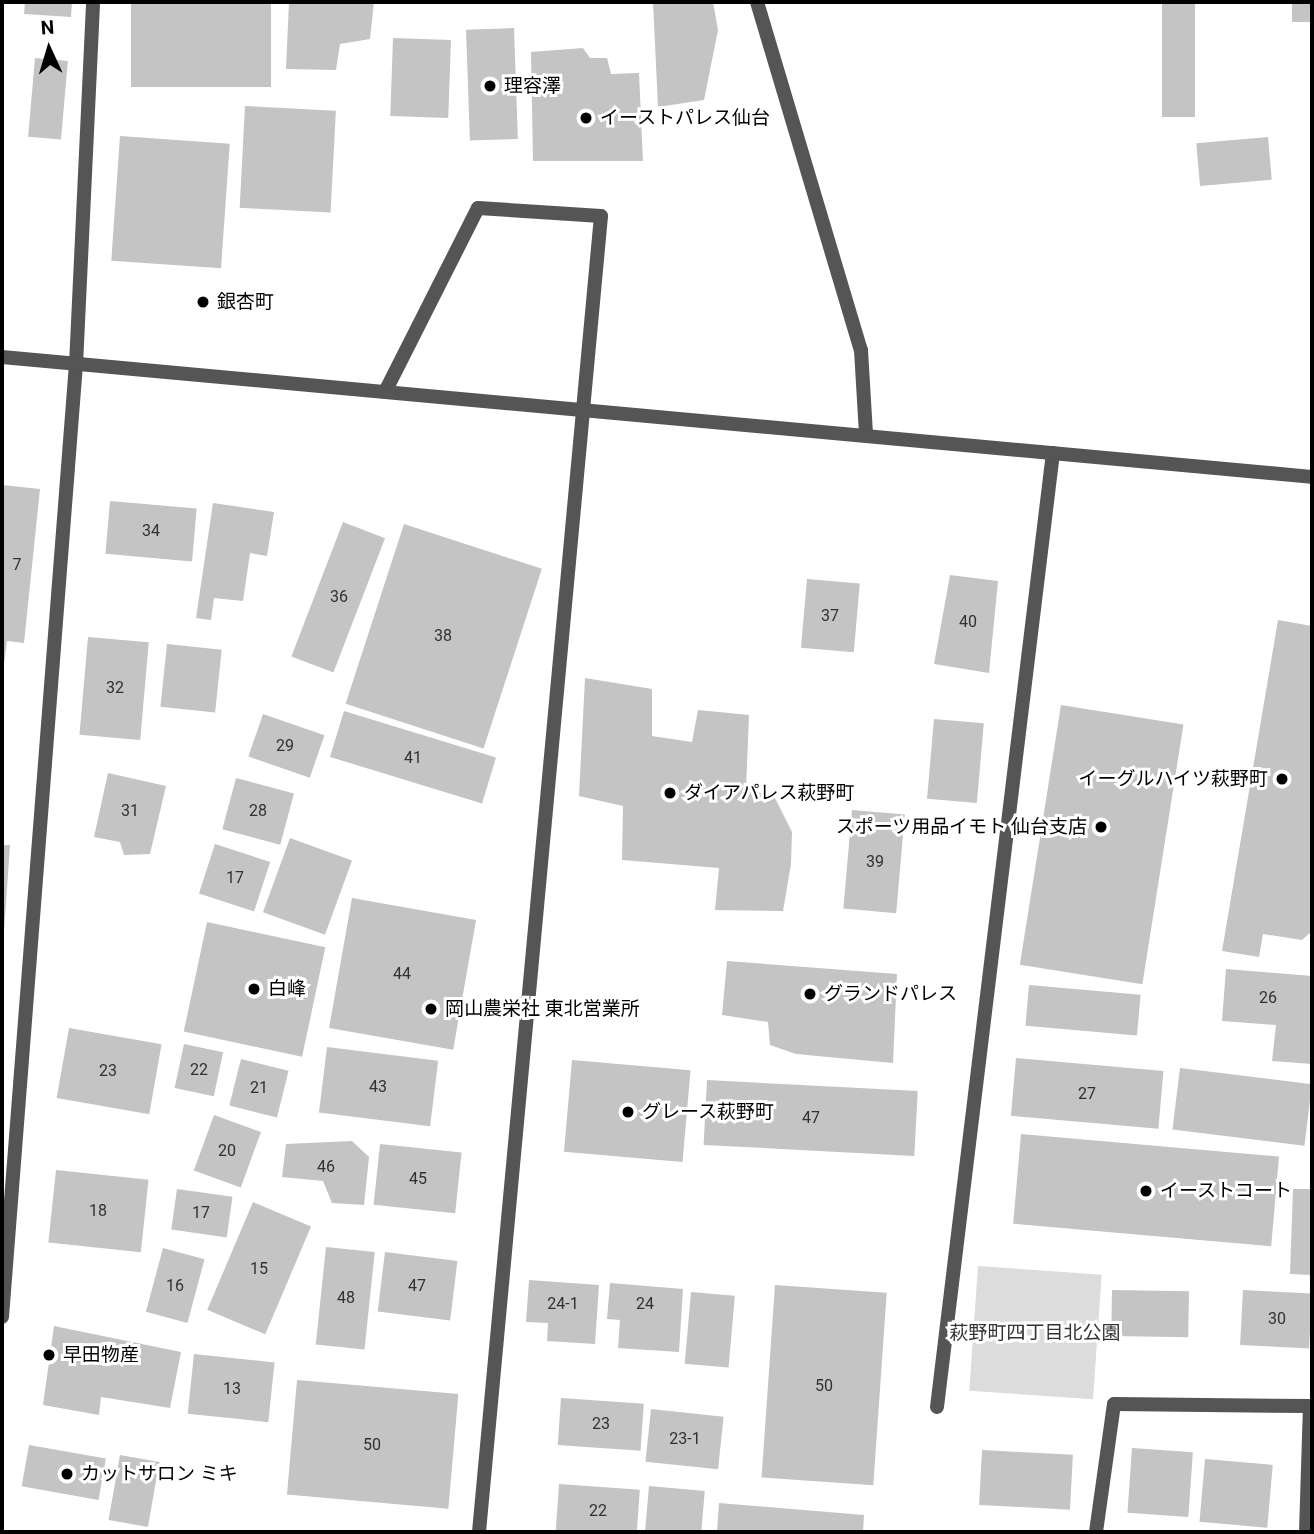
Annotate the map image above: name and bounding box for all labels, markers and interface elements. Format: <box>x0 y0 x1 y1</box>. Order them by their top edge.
north arrow <box>14 14 84 84</box>
text: N <box>40 16 55 39</box>
place label: 理容澤 <box>504 75 561 97</box>
marker: 理容澤 <box>482 78 498 94</box>
place label: イーストパレス仙台 <box>600 107 771 129</box>
marker: イーストパレス仙台 <box>578 110 594 126</box>
place label: 銀杏町 <box>217 291 274 313</box>
marker: 銀杏町 <box>195 294 211 310</box>
house number: 34 <box>142 521 160 541</box>
house number: 7 <box>13 555 21 575</box>
house number: 36 <box>330 587 348 607</box>
house number: 37 <box>821 606 839 626</box>
house number: 40 <box>959 612 977 632</box>
house number: 38 <box>434 626 452 646</box>
house number: 32 <box>106 678 124 698</box>
house number: 29 <box>276 736 294 756</box>
house number: 41 <box>404 748 422 768</box>
place label: イーグルハイツ萩野町 <box>1078 768 1268 790</box>
marker: イーグルハイツ萩野町 <box>1274 771 1290 787</box>
place label: ダイアパレス萩野町 <box>684 782 855 804</box>
marker: ダイアパレス萩野町 <box>662 785 678 801</box>
house number: 31 <box>121 801 139 821</box>
house number: 28 <box>249 801 267 821</box>
place label: スポーツ用品イモト 仙台支店 <box>835 816 1087 838</box>
marker: スポーツ用品イモト 仙台支店 <box>1093 819 1109 835</box>
house number: 39 <box>866 852 884 872</box>
house number: 17 <box>226 868 244 888</box>
house number: 44 <box>393 964 411 984</box>
place label: 白峰 <box>268 978 306 1000</box>
marker: 白峰 <box>246 981 262 997</box>
place label: グランドパレス <box>824 983 957 1005</box>
marker: グランドパレス <box>802 986 818 1002</box>
house number: 26 <box>1259 988 1277 1008</box>
place label: 岡山農栄社 東北営業所 <box>445 998 640 1020</box>
marker: 岡山農栄社 東北営業所 <box>423 1001 439 1017</box>
house number: 22 <box>190 1060 208 1080</box>
house number: 23 <box>99 1061 117 1081</box>
house number: 43 <box>369 1077 387 1097</box>
house number: 21 <box>250 1078 268 1098</box>
house number: 27 <box>1078 1084 1096 1104</box>
place label: グレース萩野町 <box>642 1101 775 1123</box>
marker: グレース萩野町 <box>620 1104 636 1120</box>
house number: 47 <box>802 1108 820 1128</box>
house number: 20 <box>218 1141 236 1161</box>
house number: 46 <box>317 1157 335 1177</box>
house number: 45 <box>409 1169 427 1189</box>
place label: イーストコート <box>1160 1180 1293 1202</box>
marker: イーストコート <box>1138 1183 1154 1199</box>
house number: 18 <box>89 1201 107 1221</box>
house number: 17 <box>192 1203 210 1223</box>
house number: 15 <box>250 1259 268 1279</box>
house number: 16 <box>166 1276 184 1296</box>
house number: 47 <box>408 1276 426 1296</box>
house number: 48 <box>337 1288 355 1308</box>
house number: 24-1 <box>547 1294 579 1314</box>
house number: 24 <box>636 1294 654 1314</box>
house number: 30 <box>1268 1309 1286 1329</box>
park label: 萩野町四丁目北公園 <box>950 1322 1120 1344</box>
place label: 早田物産 <box>63 1344 139 1366</box>
marker: 早田物産 <box>41 1347 57 1363</box>
house number: 50 <box>815 1376 833 1396</box>
house number: 13 <box>223 1379 241 1399</box>
house number: 23 <box>592 1414 610 1434</box>
house number: 23-1 <box>669 1429 701 1449</box>
house number: 50 <box>363 1435 381 1455</box>
place label: カットサロン ミキ <box>81 1463 238 1485</box>
marker: カットサロン ミキ <box>59 1466 75 1482</box>
house number: 22 <box>589 1501 607 1521</box>

